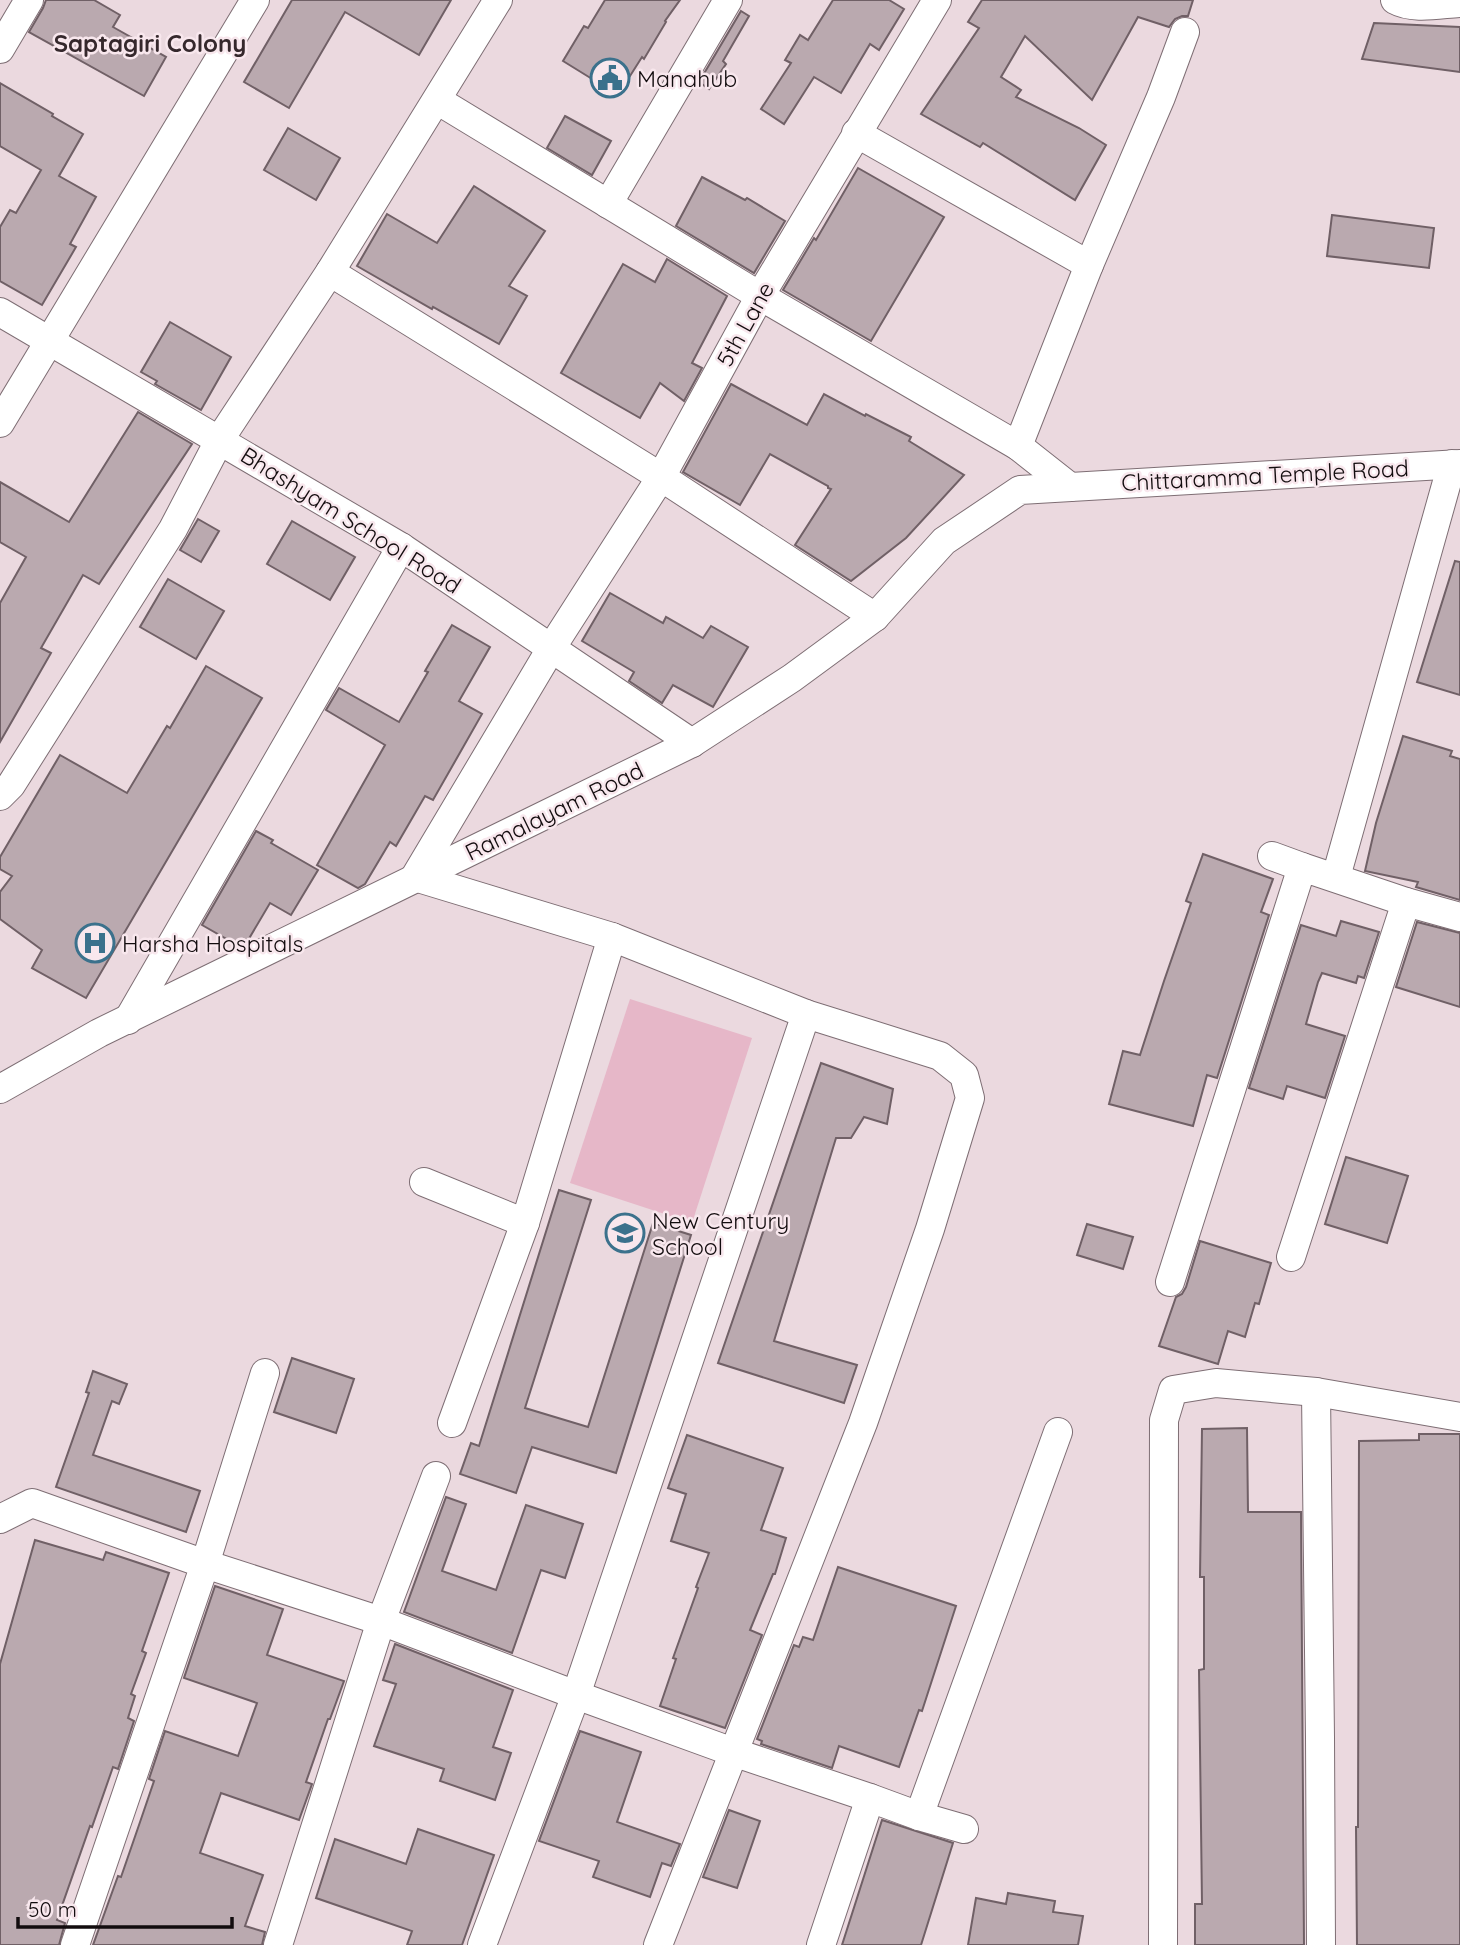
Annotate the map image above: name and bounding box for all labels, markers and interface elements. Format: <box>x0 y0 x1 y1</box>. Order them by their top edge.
district label: Saptagiri Colony <box>54 28 246 58</box>
public building icon: Manahub <box>589 57 631 99</box>
place label: Manahub <box>637 64 737 93</box>
street label: 5th Lane <box>710 277 780 371</box>
street label: Bhashyam School Road <box>236 440 466 600</box>
street label: Chittaramma Temple Road <box>1121 453 1409 497</box>
street label: Ramalayam Road <box>460 755 648 867</box>
hospital icon: Harsha Hospitals <box>74 922 116 964</box>
place label: Harsha Hospitals <box>122 929 303 958</box>
place label: New Century School <box>652 1206 789 1261</box>
school or university icon: New Century School <box>604 1212 646 1254</box>
scale bar <box>18 1885 231 1929</box>
text: 50 m <box>28 1896 77 1922</box>

